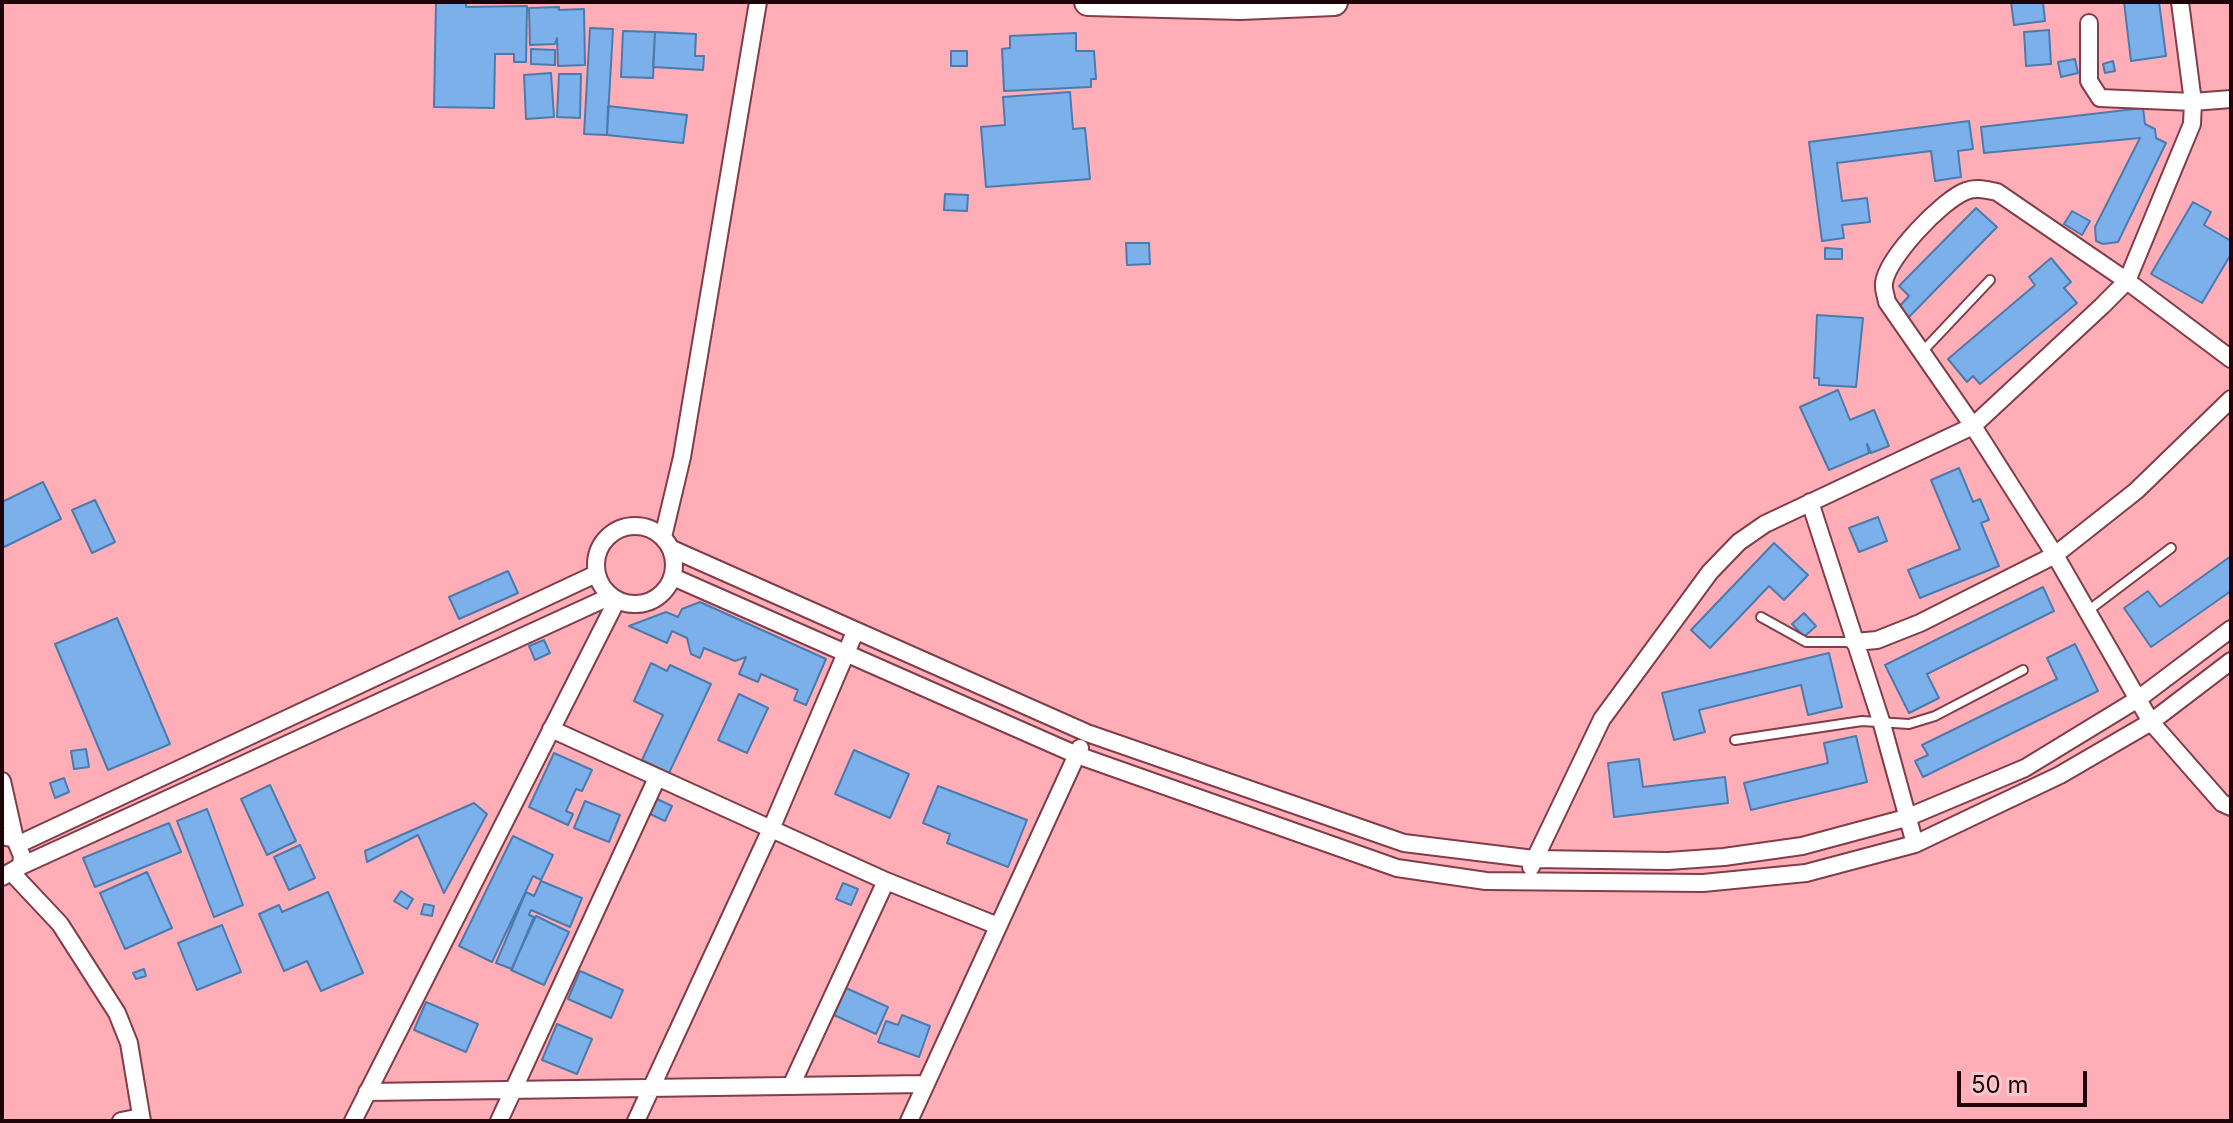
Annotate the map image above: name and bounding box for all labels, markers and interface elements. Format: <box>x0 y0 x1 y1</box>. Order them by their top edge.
scale bar <box>1961 1055 2091 1105</box>
text: 50 m <box>1971 1070 2029 1099</box>

